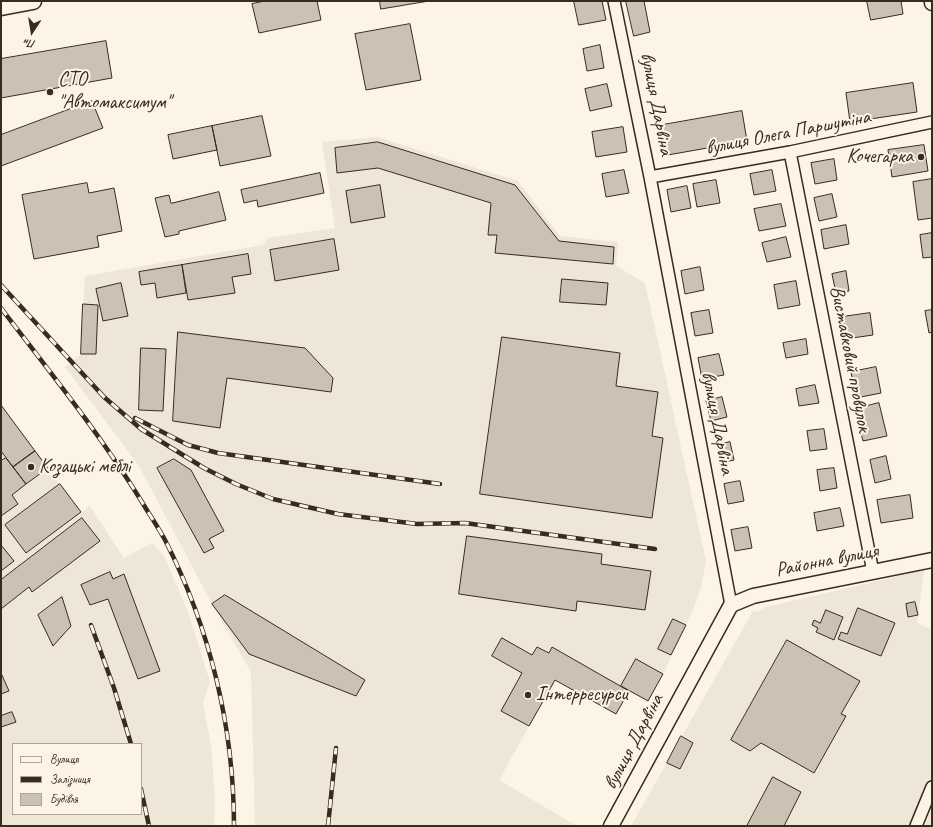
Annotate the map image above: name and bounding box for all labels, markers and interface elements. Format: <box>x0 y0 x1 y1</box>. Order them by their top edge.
north arrow <box>12 12 52 52</box>
text: Пн <box>22 36 37 52</box>
street label: вулиця Дарвіна <box>634 50 678 158</box>
place label: СТО "Автомаксимум" <box>58 68 170 115</box>
marker: СТО "Автомаксимум" <box>45 87 55 97</box>
street label: вулиця Олега Паршутіна <box>704 105 872 161</box>
place label: Кочегарка <box>846 145 913 169</box>
marker: Кочегарка <box>916 152 926 162</box>
street label: Виставковий провулок <box>824 284 876 434</box>
street label: вулиця Дарвіна <box>695 369 739 477</box>
place label: Козацькі меблі <box>39 455 131 479</box>
marker: Козацькі меблі <box>26 462 36 472</box>
street label: Районна вулиця <box>774 539 880 583</box>
place label: Інтерресурси <box>536 683 628 707</box>
marker: Інтерресурси <box>523 690 533 700</box>
street label: вулиця Дарвіна <box>599 690 669 794</box>
legend <box>12 743 142 815</box>
text: Вулиця <box>50 751 78 767</box>
text: Залізниця <box>50 771 90 787</box>
text: Будівля <box>50 791 78 807</box>

